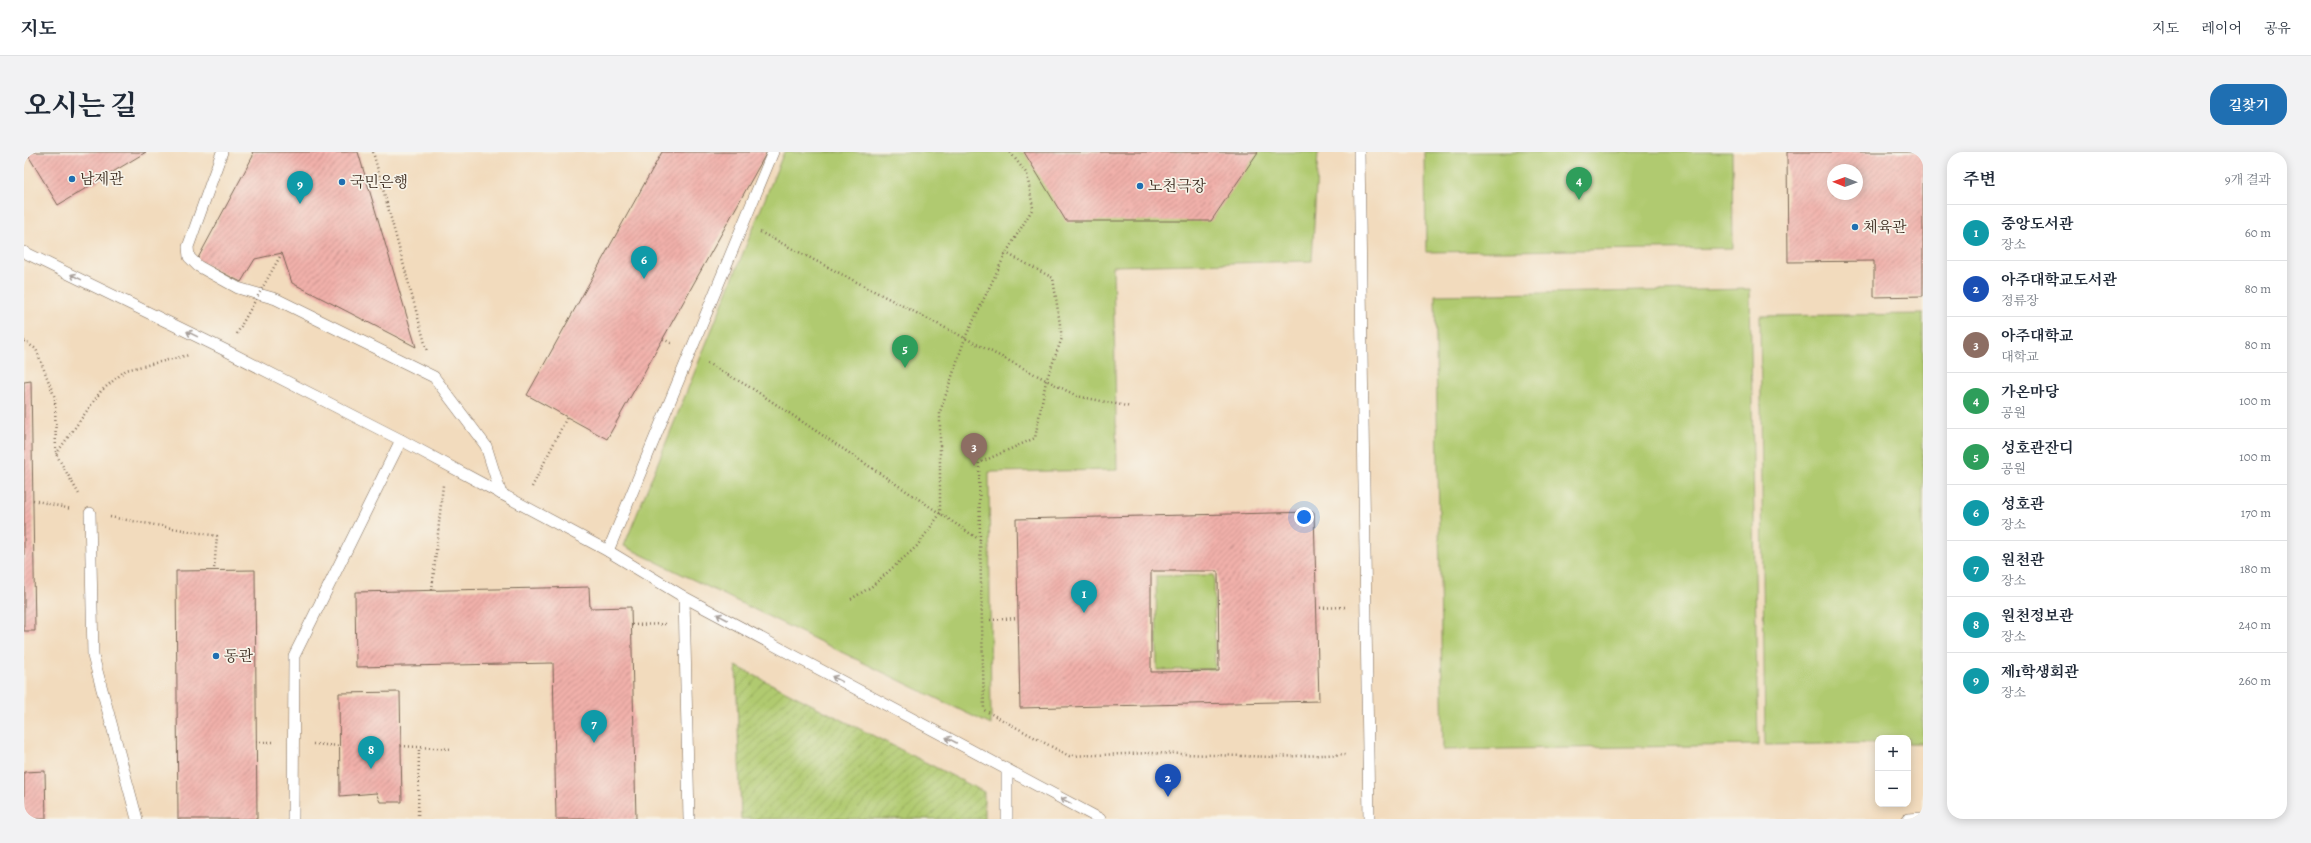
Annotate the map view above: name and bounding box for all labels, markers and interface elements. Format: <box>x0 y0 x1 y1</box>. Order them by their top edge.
text: 지도 <box>20 16 57 42</box>
text: 지도 <box>2152 19 2179 38</box>
text: 레이어 <box>2201 19 2242 38</box>
text: 공유 <box>2264 19 2291 38</box>
button: 길찾기 <box>2210 84 2287 125</box>
text: 오시는 길 <box>24 87 137 125</box>
north arrow <box>1827 164 1863 200</box>
pin: 4 <box>1566 167 1592 200</box>
text: 주변 <box>1963 168 1996 191</box>
place label: 남제관 <box>80 169 124 189</box>
pin: 9 <box>287 171 313 204</box>
text: 9개 결과 <box>2225 171 2271 188</box>
place label: 국민은행 <box>350 172 408 192</box>
marker: 남제관 <box>67 174 77 184</box>
place label: 노천극장 <box>1148 176 1206 196</box>
marker: 국민은행 <box>337 177 347 187</box>
marker: 노천극장 <box>1135 181 1145 191</box>
text: 중앙도서관 <box>2001 214 2073 234</box>
place label: 체육관 <box>1863 217 1907 237</box>
marker: 체육관 <box>1850 222 1860 232</box>
text: 1 <box>1974 224 1978 241</box>
text: 60 m <box>2245 224 2271 241</box>
text: 장소 <box>2001 236 2026 253</box>
pin: 6 <box>631 246 657 279</box>
text: 아주대학교도서관 <box>2001 270 2117 290</box>
one-way arrow <box>70 273 82 280</box>
text: 2 <box>1973 280 1979 297</box>
text: 80 m <box>2244 280 2271 297</box>
text: 정류장 <box>2001 292 2039 309</box>
text: 아주대학교 <box>2001 326 2073 346</box>
one-way arrow <box>186 330 198 338</box>
pin: 5 <box>892 335 918 368</box>
text: 3 <box>1973 336 1979 353</box>
text: 80 m <box>2244 336 2271 353</box>
text: 대학교 <box>2001 348 2039 365</box>
text: 가온마당 <box>2001 382 2059 402</box>
text: 4 <box>1973 392 1979 409</box>
text: 100 m <box>2239 392 2271 409</box>
text: 공원 <box>2001 404 2026 421</box>
pin: 3 <box>961 433 987 466</box>
text: 성호관잔디 <box>2001 438 2073 458</box>
text: 5 <box>1973 448 1979 465</box>
text: 100 m <box>2239 448 2271 465</box>
text: 공원 <box>2001 460 2026 477</box>
text: 성호관 <box>2001 494 2044 514</box>
text: 6 <box>1973 504 1979 521</box>
text: 170 m <box>2241 504 2271 521</box>
your location <box>1294 507 1314 527</box>
text: 장소 <box>2001 516 2026 533</box>
text: 원천관 <box>2001 550 2044 570</box>
text: 7 <box>1973 560 1979 577</box>
text: 180 m <box>2240 560 2271 577</box>
text: 장소 <box>2001 572 2026 589</box>
pin: 1 <box>1071 580 1097 613</box>
text: 원천정보관 <box>2001 606 2073 626</box>
one-way arrow <box>716 613 728 620</box>
text: 8 <box>1973 616 1979 633</box>
text: 240 m <box>2239 616 2271 633</box>
text: 장소 <box>2001 628 2026 645</box>
place label: 동관 <box>224 646 253 666</box>
marker: 동관 <box>211 651 221 661</box>
text: 제1학생회관 <box>2001 662 2079 682</box>
text: 9 <box>1973 672 1979 689</box>
text: 260 m <box>2238 672 2271 689</box>
one-way arrow <box>831 674 843 682</box>
text: 장소 <box>2001 684 2026 701</box>
pin: 7 <box>581 710 607 743</box>
map controls <box>1875 735 1911 807</box>
button: + <box>1875 735 1911 771</box>
pin: 8 <box>358 736 384 769</box>
one-way arrow <box>945 736 957 743</box>
pin: 2 <box>1155 764 1181 797</box>
button: − <box>1875 771 1911 807</box>
one-way arrow <box>1060 797 1072 804</box>

